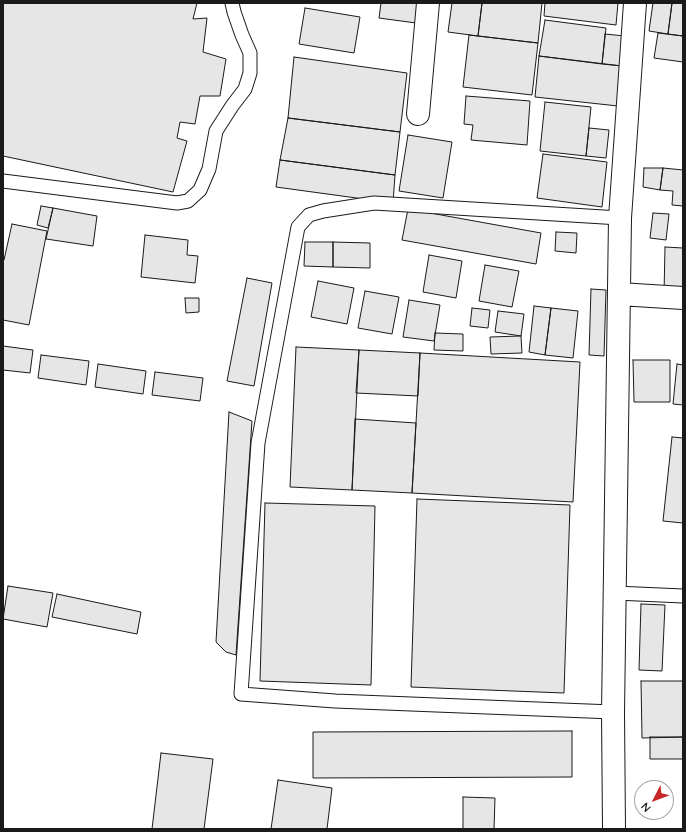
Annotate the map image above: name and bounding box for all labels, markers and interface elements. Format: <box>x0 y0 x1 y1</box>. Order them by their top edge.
north arrow <box>634 780 674 820</box>
text: N <box>638 800 654 815</box>

